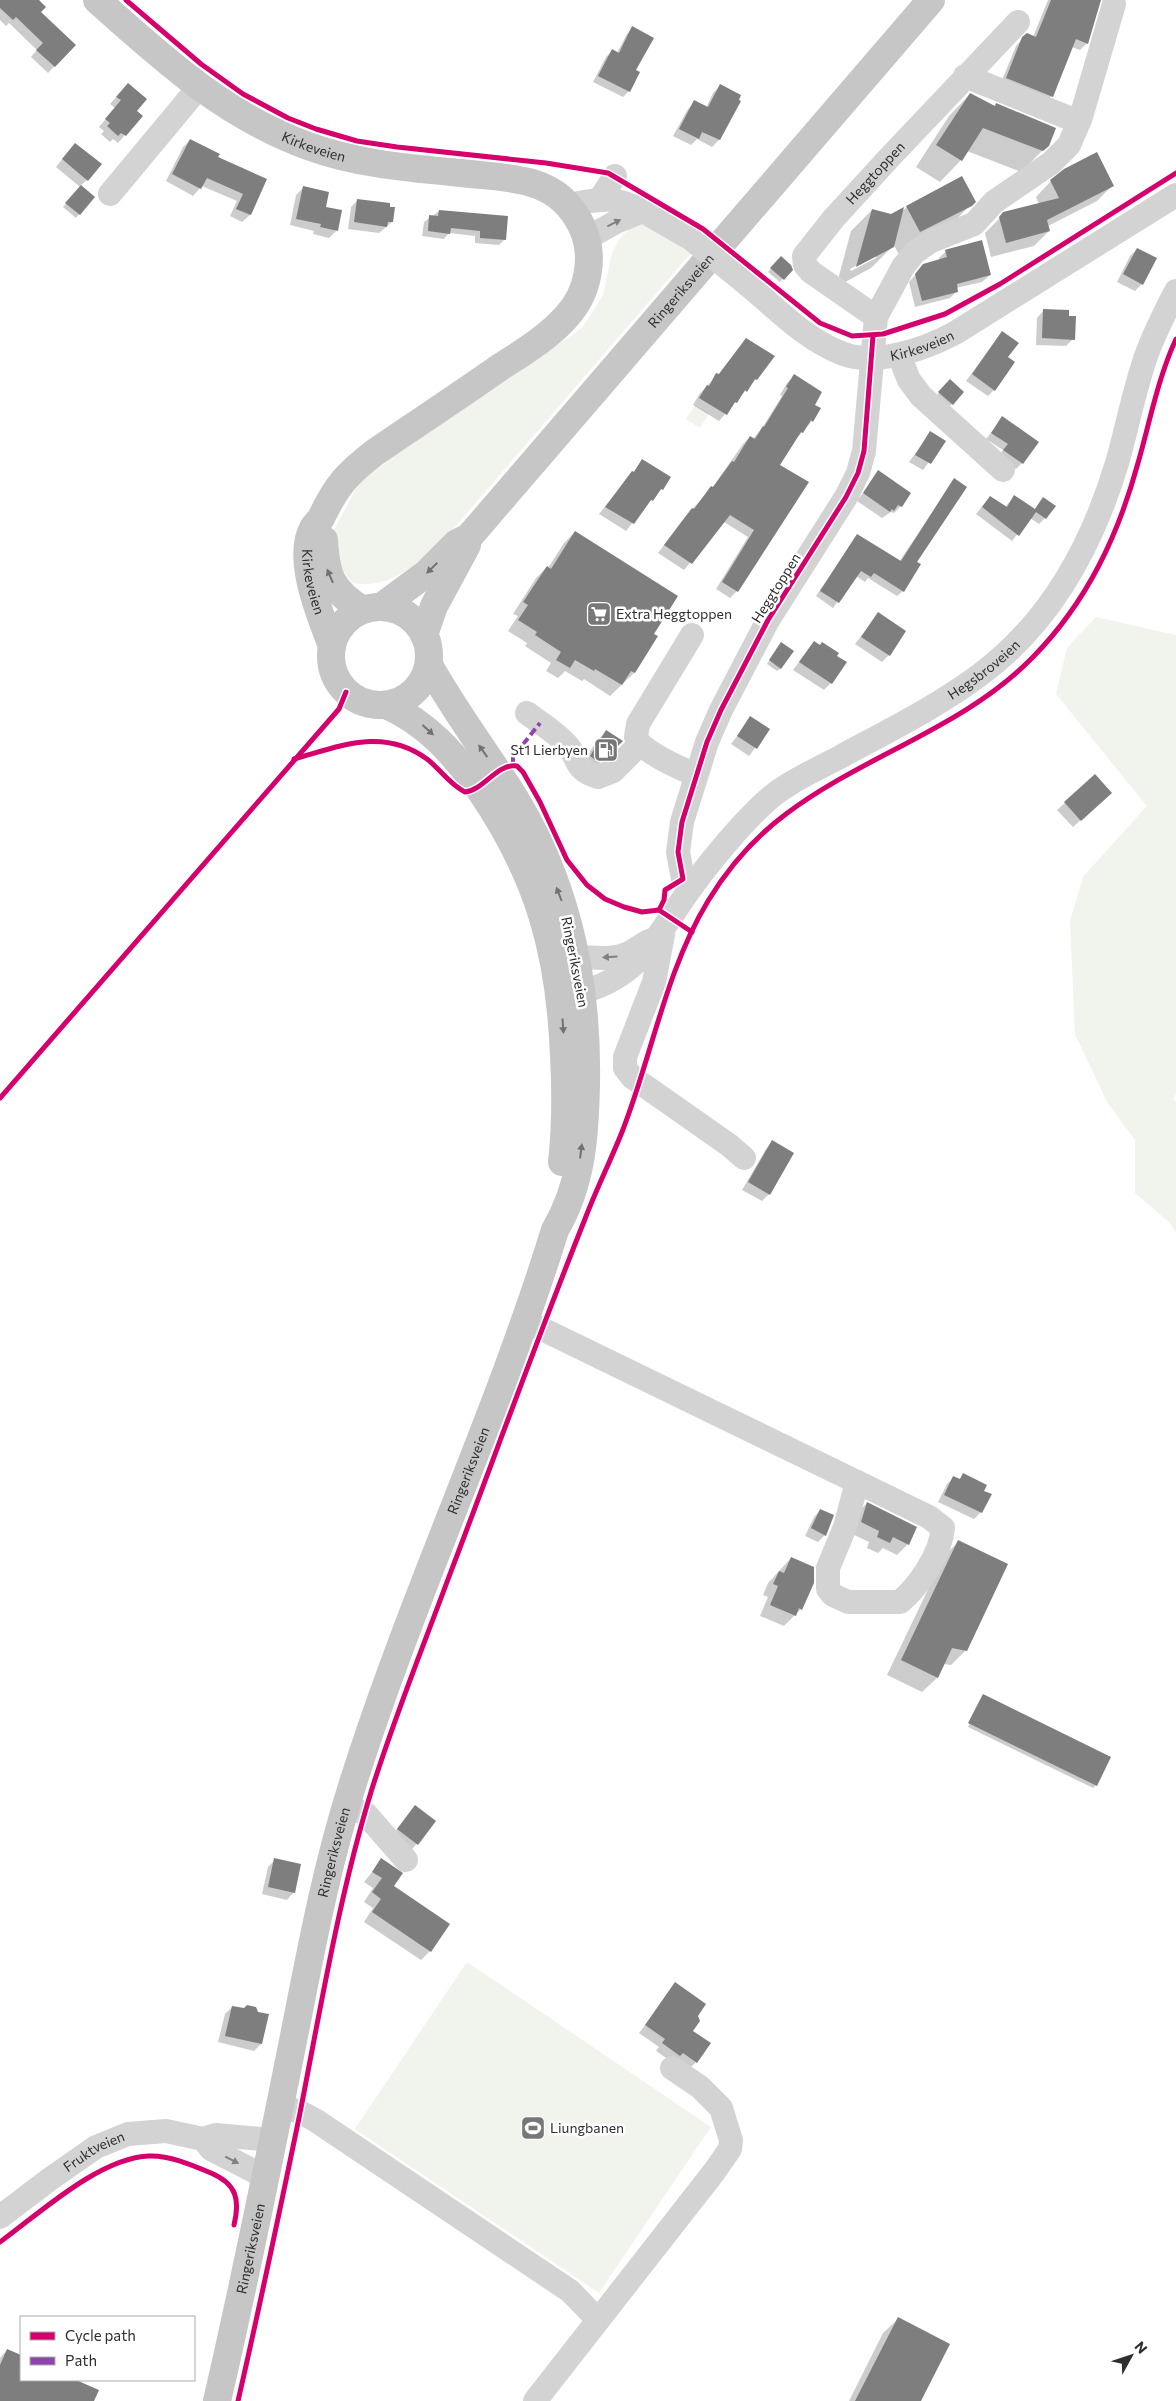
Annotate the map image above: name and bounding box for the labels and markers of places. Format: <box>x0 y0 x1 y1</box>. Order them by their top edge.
supermarket icon: Extra Heggtoppen <box>586 601 612 627</box>
place label: Extra Heggtoppen <box>616 605 732 622</box>
fuel station icon: St1 Lierbyen <box>593 737 619 763</box>
place label: St1 Lierbyen <box>510 741 588 758</box>
sports icon: Liungbanen <box>520 2115 546 2141</box>
place label: Liungbanen <box>550 2119 624 2136</box>

